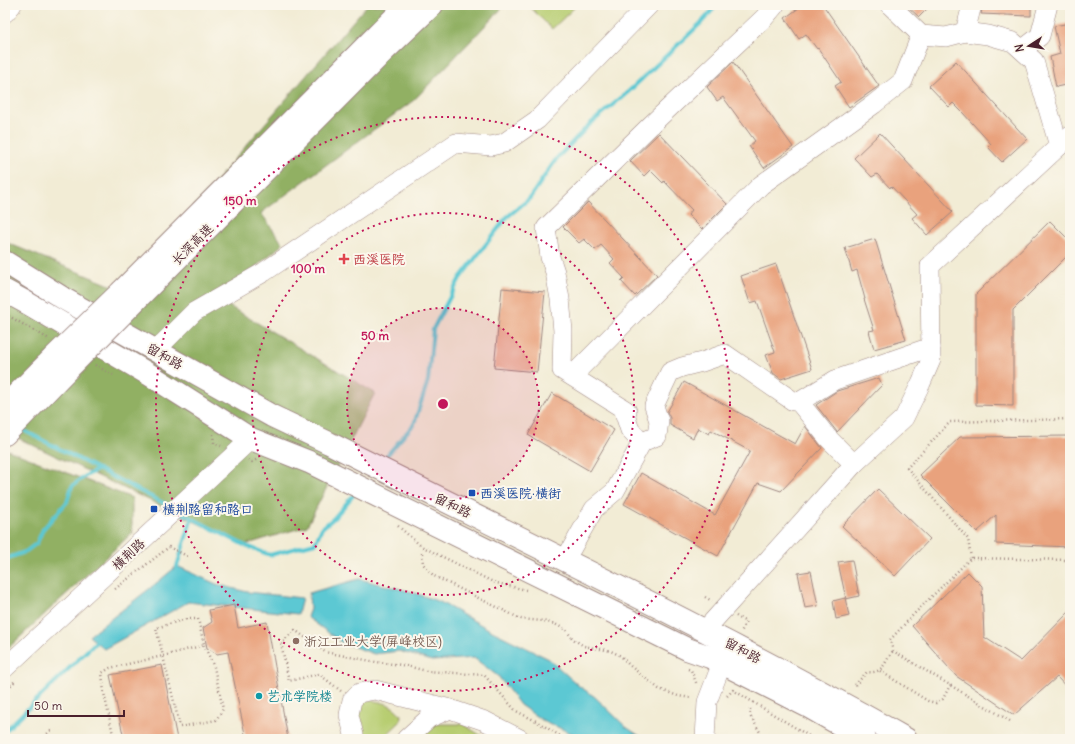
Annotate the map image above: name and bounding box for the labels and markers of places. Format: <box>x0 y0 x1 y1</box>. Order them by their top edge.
place label: 西溪医院 <box>353 251 405 268</box>
marker: 西溪医院 <box>338 253 350 265</box>
centre of rings <box>436 397 450 411</box>
place label: 西溪医院·横街 <box>480 485 561 502</box>
marker: 西溪医院·横街 <box>467 488 477 498</box>
place label: 横荆路留和路口 <box>162 501 253 518</box>
marker: 横荆路留和路口 <box>149 504 159 514</box>
place label: 浙江工业大学(屏峰校区) <box>304 633 442 650</box>
marker: 浙江工业大学(屏峰校区) <box>291 636 301 646</box>
place label: 艺术学院楼 <box>267 688 332 705</box>
marker: 艺术学院楼 <box>254 691 264 701</box>

